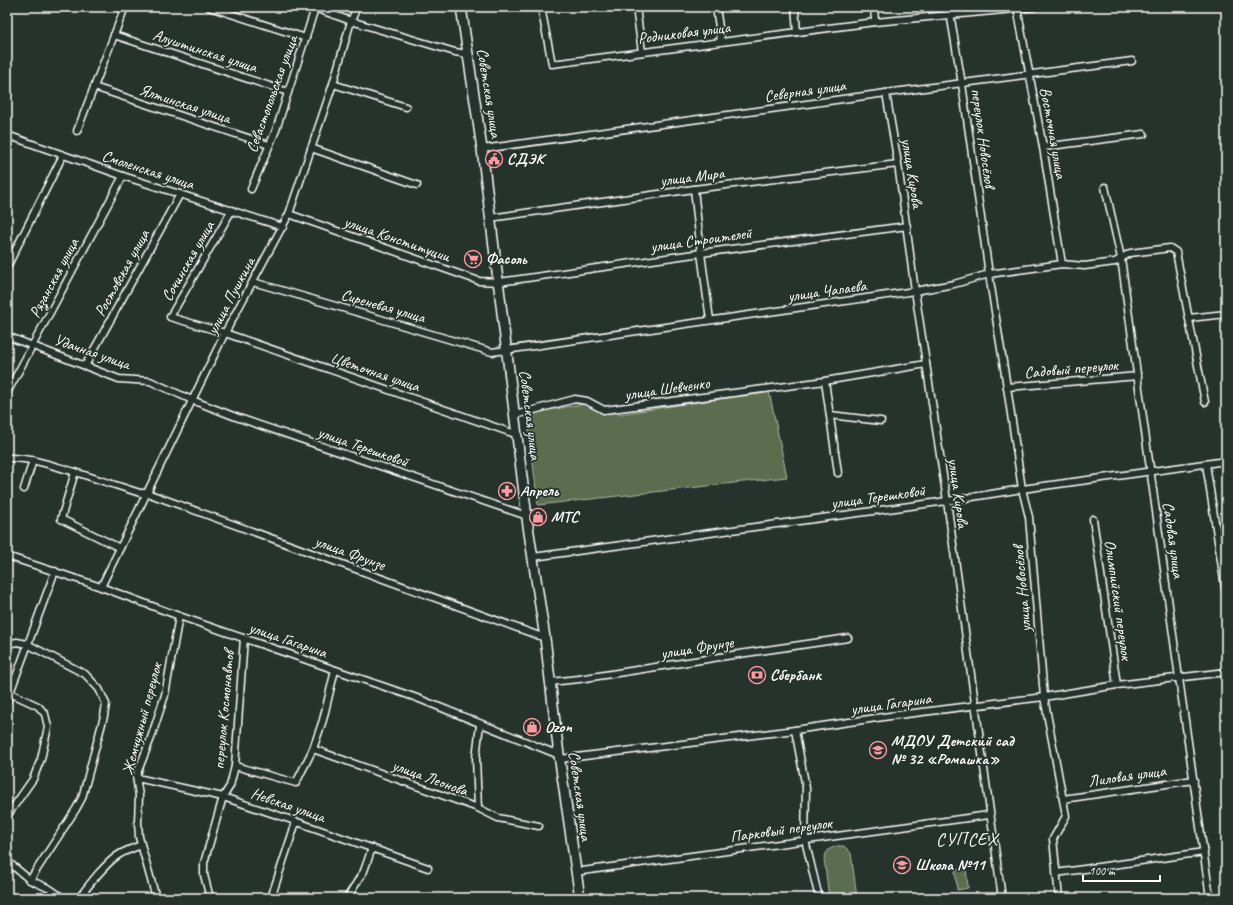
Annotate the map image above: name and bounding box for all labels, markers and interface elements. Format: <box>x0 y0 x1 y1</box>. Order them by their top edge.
street label: Родниковая улица <box>637 17 733 49</box>
street label: Алуштинская улица <box>151 25 260 78</box>
street label: Севастопольская улица <box>242 31 303 155</box>
street label: Советская улица <box>472 47 506 140</box>
street label: Северная улица <box>763 75 848 107</box>
street label: Ялтинская улица <box>137 80 235 129</box>
street label: Восточная улица <box>1035 86 1071 181</box>
street label: переулок Новосёлов <box>966 87 1000 192</box>
street label: улица Кирова <box>896 136 928 211</box>
street label: Смоленская улица <box>99 146 198 195</box>
public building icon: СДЭК <box>484 149 504 169</box>
place label: СДЭК <box>507 149 548 169</box>
street label: улица Мира <box>658 163 727 191</box>
street label: улица Конституции <box>340 211 453 267</box>
street label: Сочинская улица <box>157 216 219 305</box>
street label: улица Строителей <box>648 223 754 257</box>
street label: Ростовская улица <box>90 225 155 320</box>
street label: Рязанская улица <box>25 234 84 321</box>
supermarket icon: Фасоль <box>463 249 483 269</box>
place label: Фасоль <box>486 249 528 269</box>
street label: улица Пушкина <box>202 253 260 339</box>
street label: улица Чапаева <box>785 275 869 307</box>
street label: Сиреневая улица <box>339 284 429 328</box>
street label: Удачная улица <box>51 330 134 375</box>
street label: Цветочная улица <box>328 347 423 397</box>
street label: Садовый переулок <box>1023 355 1121 383</box>
street label: Советская улица <box>515 369 546 462</box>
street label: улица Шевченко <box>622 373 712 405</box>
street label: улица Терешковой <box>314 422 412 472</box>
street label: улица Кирова <box>943 456 973 531</box>
street label: улица Терешковой <box>829 480 928 514</box>
pharmacy icon: Апрель <box>497 481 517 501</box>
place label: Апрель <box>520 481 560 501</box>
street label: Садовая улица <box>1158 501 1188 580</box>
shop icon: МТС <box>528 507 548 527</box>
place label: МТС <box>551 507 580 527</box>
street label: улица Фрунзе <box>311 531 390 576</box>
street label: Олимпийский переулок <box>1100 539 1137 663</box>
street label: улица Новосёлов <box>1008 542 1036 634</box>
street label: улица Гагарина <box>245 617 331 663</box>
street label: улица Фрунзе <box>658 632 737 664</box>
street label: переулок Космонавтов <box>209 646 240 770</box>
street label: Жемчужный переулок <box>117 659 167 777</box>
bank icon: Сбербанк <box>747 665 767 685</box>
place label: Сбербанк <box>770 665 823 685</box>
street label: улица Гагарина <box>849 688 933 720</box>
shop icon: Ozon <box>522 717 542 737</box>
place label: Ozon <box>545 717 572 737</box>
place label: МДОУ Детский сад № 32 «Ромашка» <box>891 731 1015 769</box>
school or university icon: МДОУ Детский сад № 32 «Ромашка» <box>868 740 888 760</box>
street label: Советская улица <box>564 750 596 843</box>
street label: улица Леонова <box>389 755 471 801</box>
street label: Лиловая улица <box>1087 761 1168 791</box>
street label: Невская улица <box>248 783 329 827</box>
street label: Парковый переулок <box>729 813 835 847</box>
district label: СУПСЕХ <box>936 828 999 850</box>
school or university icon: Школа №11 <box>892 855 912 875</box>
place label: Школа №11 <box>915 855 986 875</box>
scale bar <box>1083 857 1160 883</box>
text: 100 m <box>1089 863 1116 879</box>

